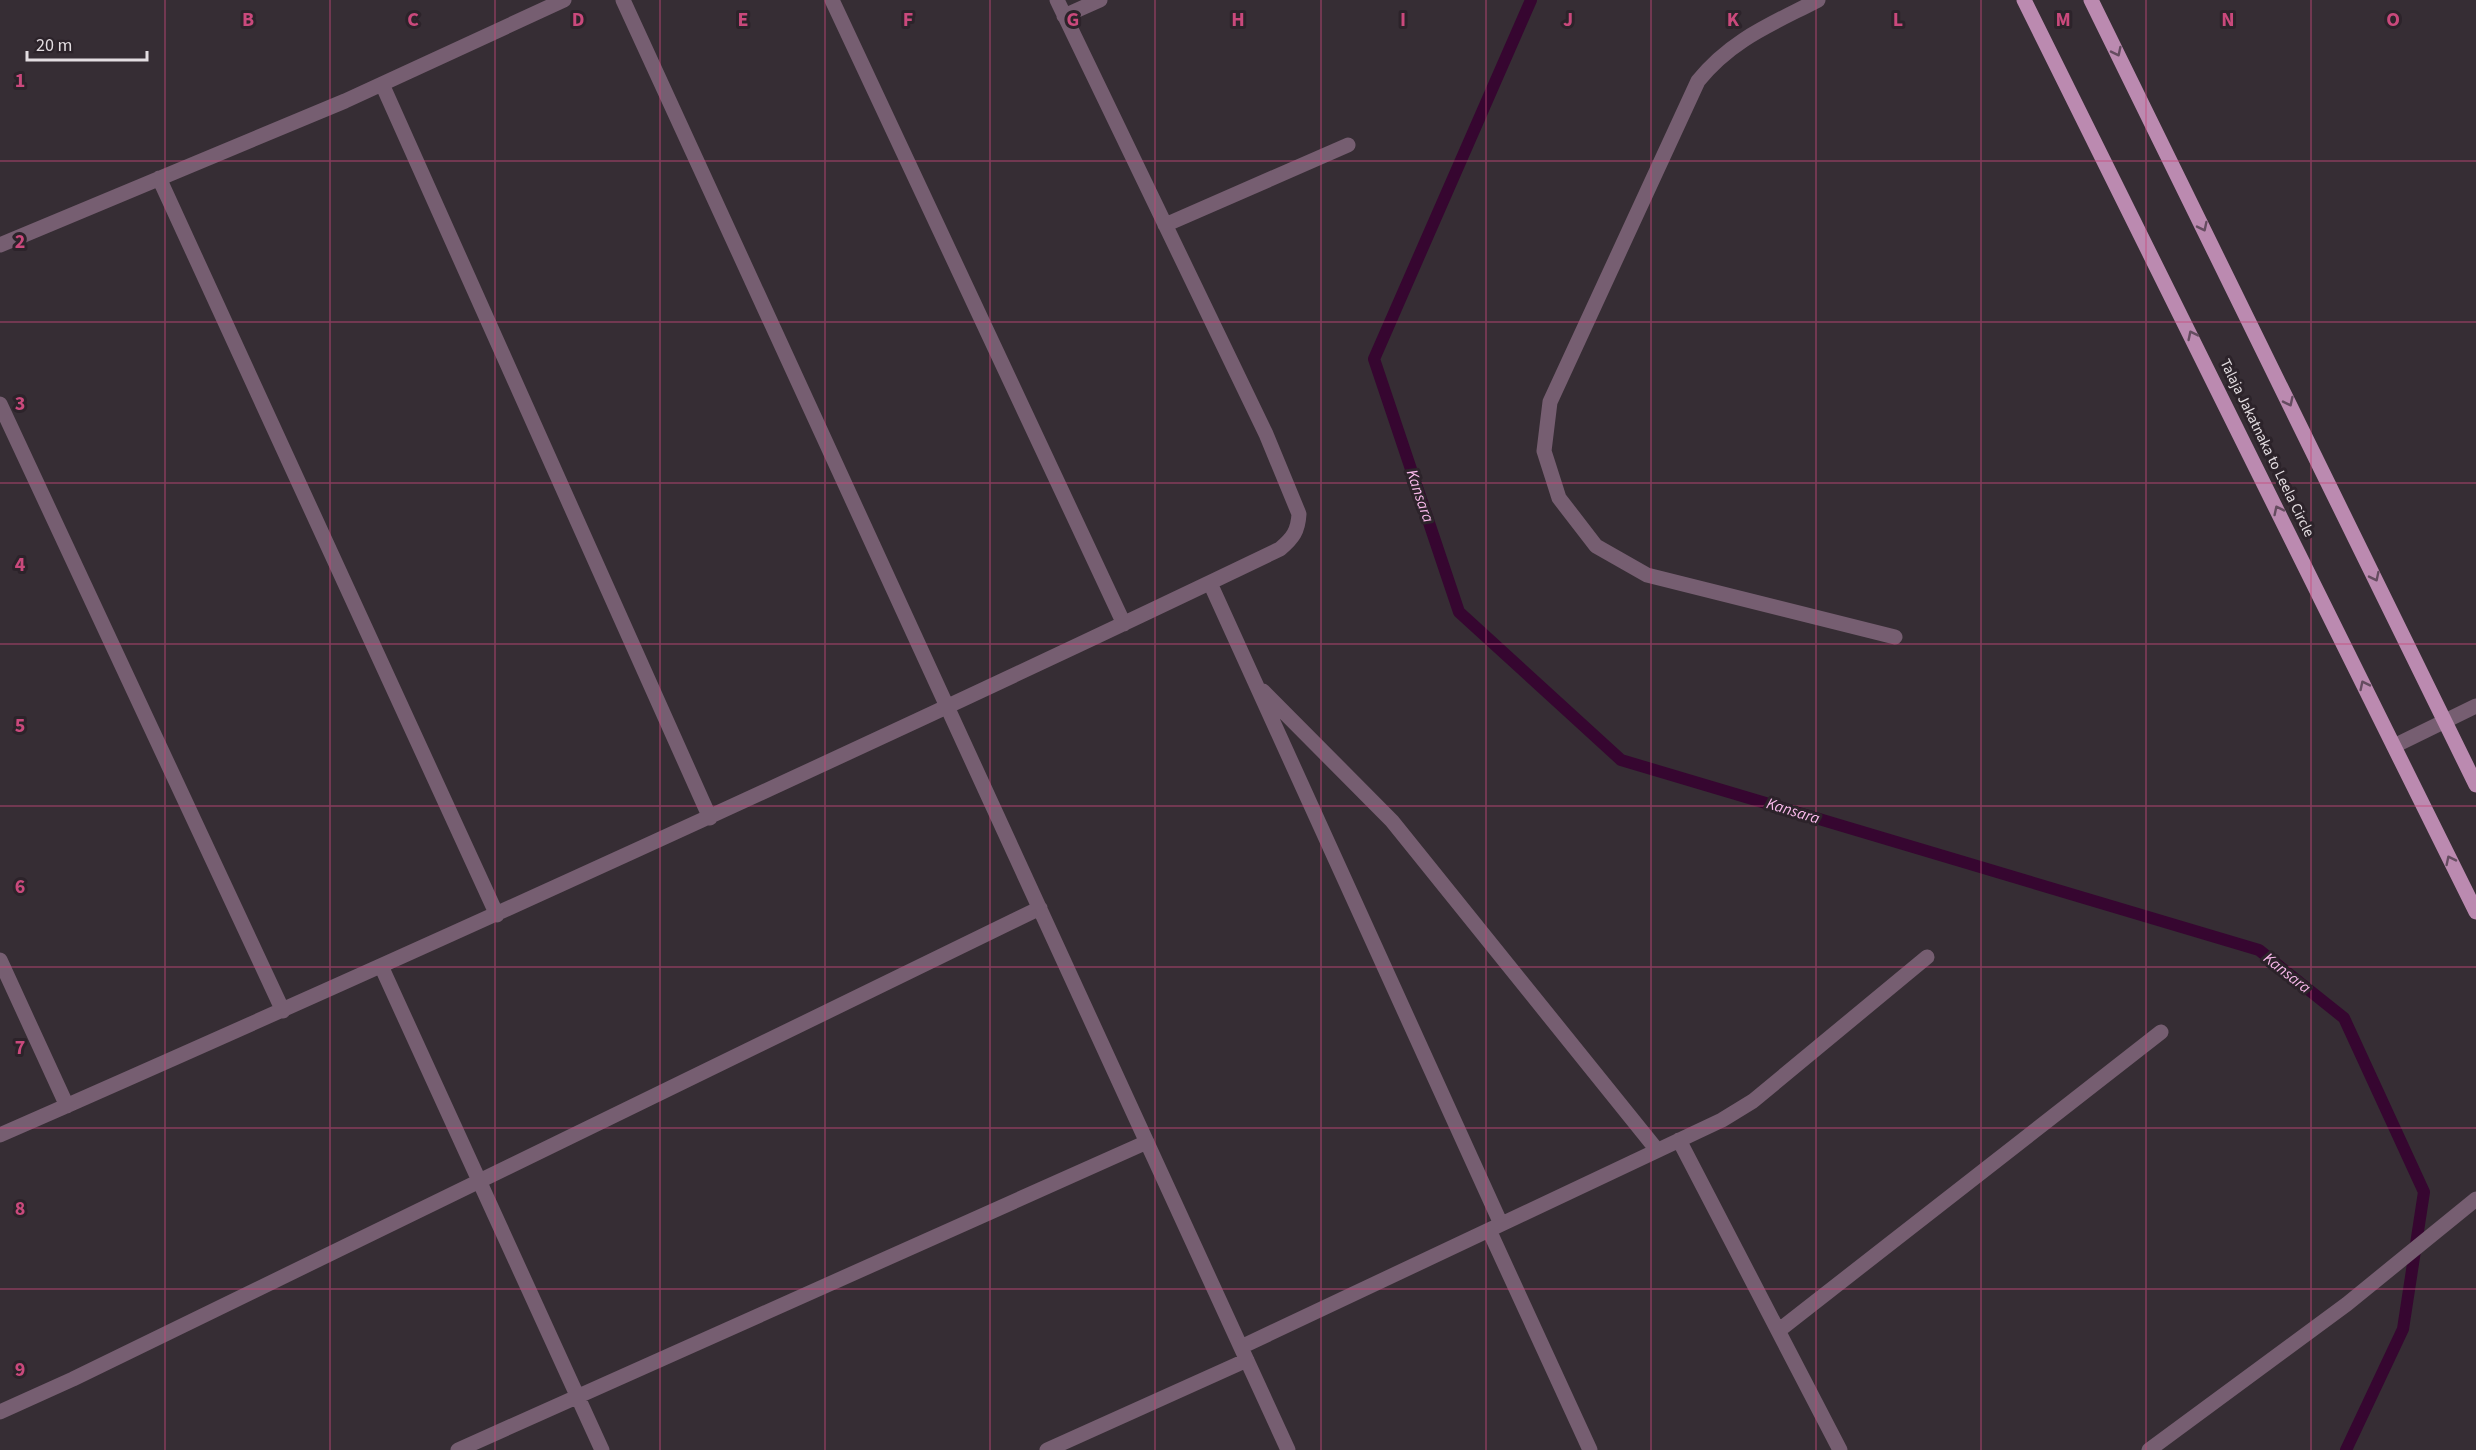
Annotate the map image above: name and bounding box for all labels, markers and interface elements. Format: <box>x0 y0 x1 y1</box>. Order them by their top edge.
text: B <box>242 6 254 34</box>
text: C <box>407 6 419 34</box>
text: D <box>572 6 584 34</box>
text: E <box>738 6 748 34</box>
text: F <box>903 6 913 34</box>
text: G <box>1067 6 1079 34</box>
text: H <box>1231 6 1245 34</box>
text: I <box>1400 6 1406 34</box>
text: J <box>1563 6 1573 34</box>
text: K <box>1727 6 1740 34</box>
text: L <box>1893 6 1903 34</box>
text: M <box>2055 6 2071 34</box>
text: N <box>2221 6 2235 34</box>
text: O <box>2386 6 2400 34</box>
scale bar <box>27 24 147 62</box>
text: 20 m <box>36 33 72 58</box>
one-way arrow <box>2110 46 2121 57</box>
text: 1 <box>15 67 25 95</box>
one-way arrow <box>2196 221 2207 232</box>
text: 2 <box>15 228 25 256</box>
one-way arrow <box>2187 330 2199 341</box>
street label: Talaja Jakatnaka to Leela Circle <box>2215 355 2319 541</box>
text: 3 <box>15 390 25 418</box>
one-way arrow <box>2282 396 2294 407</box>
water label: Kansara <box>1401 467 1439 526</box>
one-way arrow <box>2273 506 2285 517</box>
text: 4 <box>15 551 26 579</box>
one-way arrow <box>2368 571 2380 582</box>
one-way arrow <box>2359 681 2371 692</box>
text: 5 <box>15 712 25 740</box>
water label: Kansara <box>1764 792 1823 830</box>
one-way arrow <box>2446 855 2458 866</box>
text: 6 <box>15 873 25 901</box>
water label: Kansara <box>2259 948 2316 999</box>
text: 7 <box>15 1034 25 1062</box>
text: 8 <box>15 1195 25 1223</box>
text: 9 <box>15 1356 25 1384</box>

